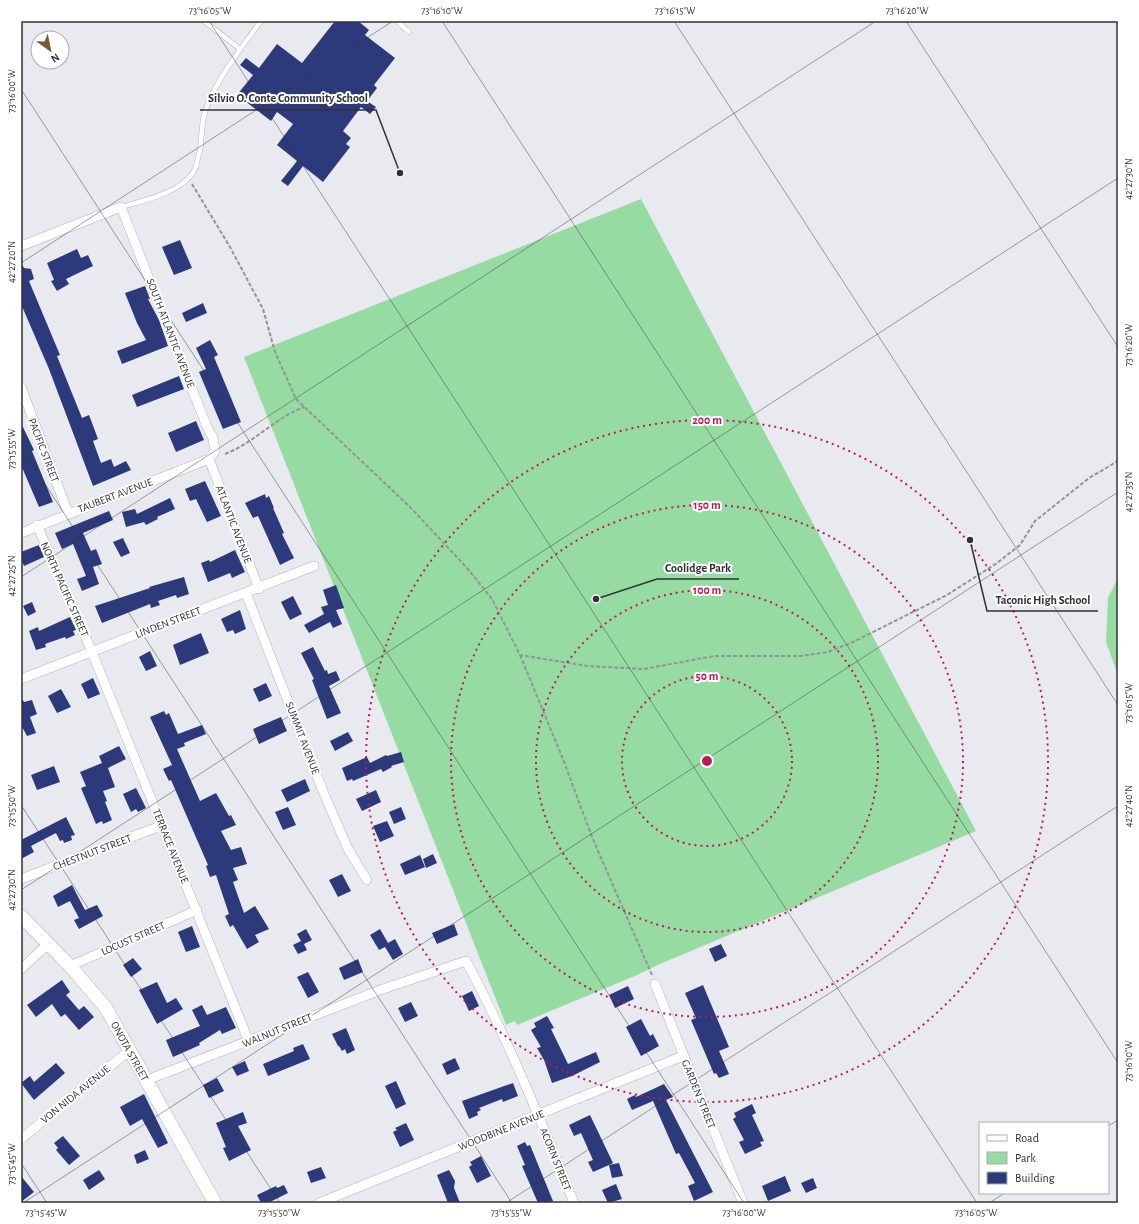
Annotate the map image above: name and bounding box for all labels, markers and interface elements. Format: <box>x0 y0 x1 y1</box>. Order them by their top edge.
text: 73°16'05"W <box>189 6 231 16</box>
text: 73°16'10"W <box>421 6 463 16</box>
text: 73°16'15"W <box>655 6 695 16</box>
text: 73°16'20"W <box>886 6 928 16</box>
north arrow <box>30 30 70 70</box>
text: N <box>49 51 61 65</box>
text: 73°16'00"W <box>7 69 17 113</box>
callout: Silvio O. Conte Community School <box>200 86 376 110</box>
text: Silvio O. Conte Community School <box>208 92 368 105</box>
text: 42°27'30"N <box>1124 158 1134 200</box>
text: 42°27'20"N <box>7 241 17 283</box>
street label: SOUTH ATLANTIC AVENUE <box>145 277 197 390</box>
text: 73°16'20"W <box>1124 324 1134 366</box>
text: 200 m <box>692 414 722 426</box>
street label: PACIFIC STREET <box>26 417 61 484</box>
text: 73°15'55"W <box>7 429 17 469</box>
text: 42°27'35"N <box>1124 472 1134 512</box>
street label: TAUBERT AVENUE <box>76 476 155 515</box>
street label: ATLANTIC AVENUE <box>214 484 254 565</box>
text: 150 m <box>693 499 721 511</box>
street label: NORTH PACIFIC STREET <box>39 540 91 639</box>
text: 42°27'25"N <box>7 555 17 597</box>
callout: Coolidge Park <box>657 555 739 579</box>
text: Coolidge Park <box>665 562 731 574</box>
text: 100 m <box>693 584 721 596</box>
callout: Taconic High School <box>987 587 1098 611</box>
text: Taconic High School <box>996 594 1090 606</box>
street label: LINDEN STREET <box>134 605 203 640</box>
text: 50 m <box>696 670 719 682</box>
text: 73°16'15"W <box>1124 683 1134 723</box>
street label: SUMMIT AVENUE <box>284 700 322 777</box>
centre of rings <box>700 754 714 768</box>
text: 73°15'50"W <box>7 785 17 827</box>
text: 42°27'40"N <box>1124 785 1134 827</box>
street label: TERRACE AVENUE <box>151 807 191 886</box>
street label: CHESTNUT STREET <box>51 832 133 872</box>
text: 42°27'30"N <box>7 869 17 911</box>
street label: LOCUST STREET <box>100 919 167 957</box>
street label: WALNUT STREET <box>241 1011 314 1050</box>
street label: ONOTA STREET <box>109 1020 151 1083</box>
text: 73°16'10"W <box>1124 1040 1134 1082</box>
street label: GARDEN STREET <box>680 1058 718 1131</box>
street label: VON NIDA AVENUE <box>39 1063 112 1125</box>
street label: WOODBINE AVENUE <box>457 1108 546 1153</box>
legend <box>979 1122 1109 1194</box>
street label: ACORN STREET <box>538 1126 573 1193</box>
text: Road <box>1015 1132 1039 1144</box>
text: 73°15'45"W <box>7 1143 17 1185</box>
text: Park <box>1015 1152 1036 1164</box>
text: Building <box>1015 1172 1055 1184</box>
text: 73°15'45"W <box>25 1208 67 1218</box>
text: 73°15'50"W <box>258 1208 300 1218</box>
text: 73°15'55"W <box>491 1208 531 1218</box>
text: 73°16'00"W <box>722 1208 766 1218</box>
text: 73°16'05"W <box>955 1208 997 1218</box>

